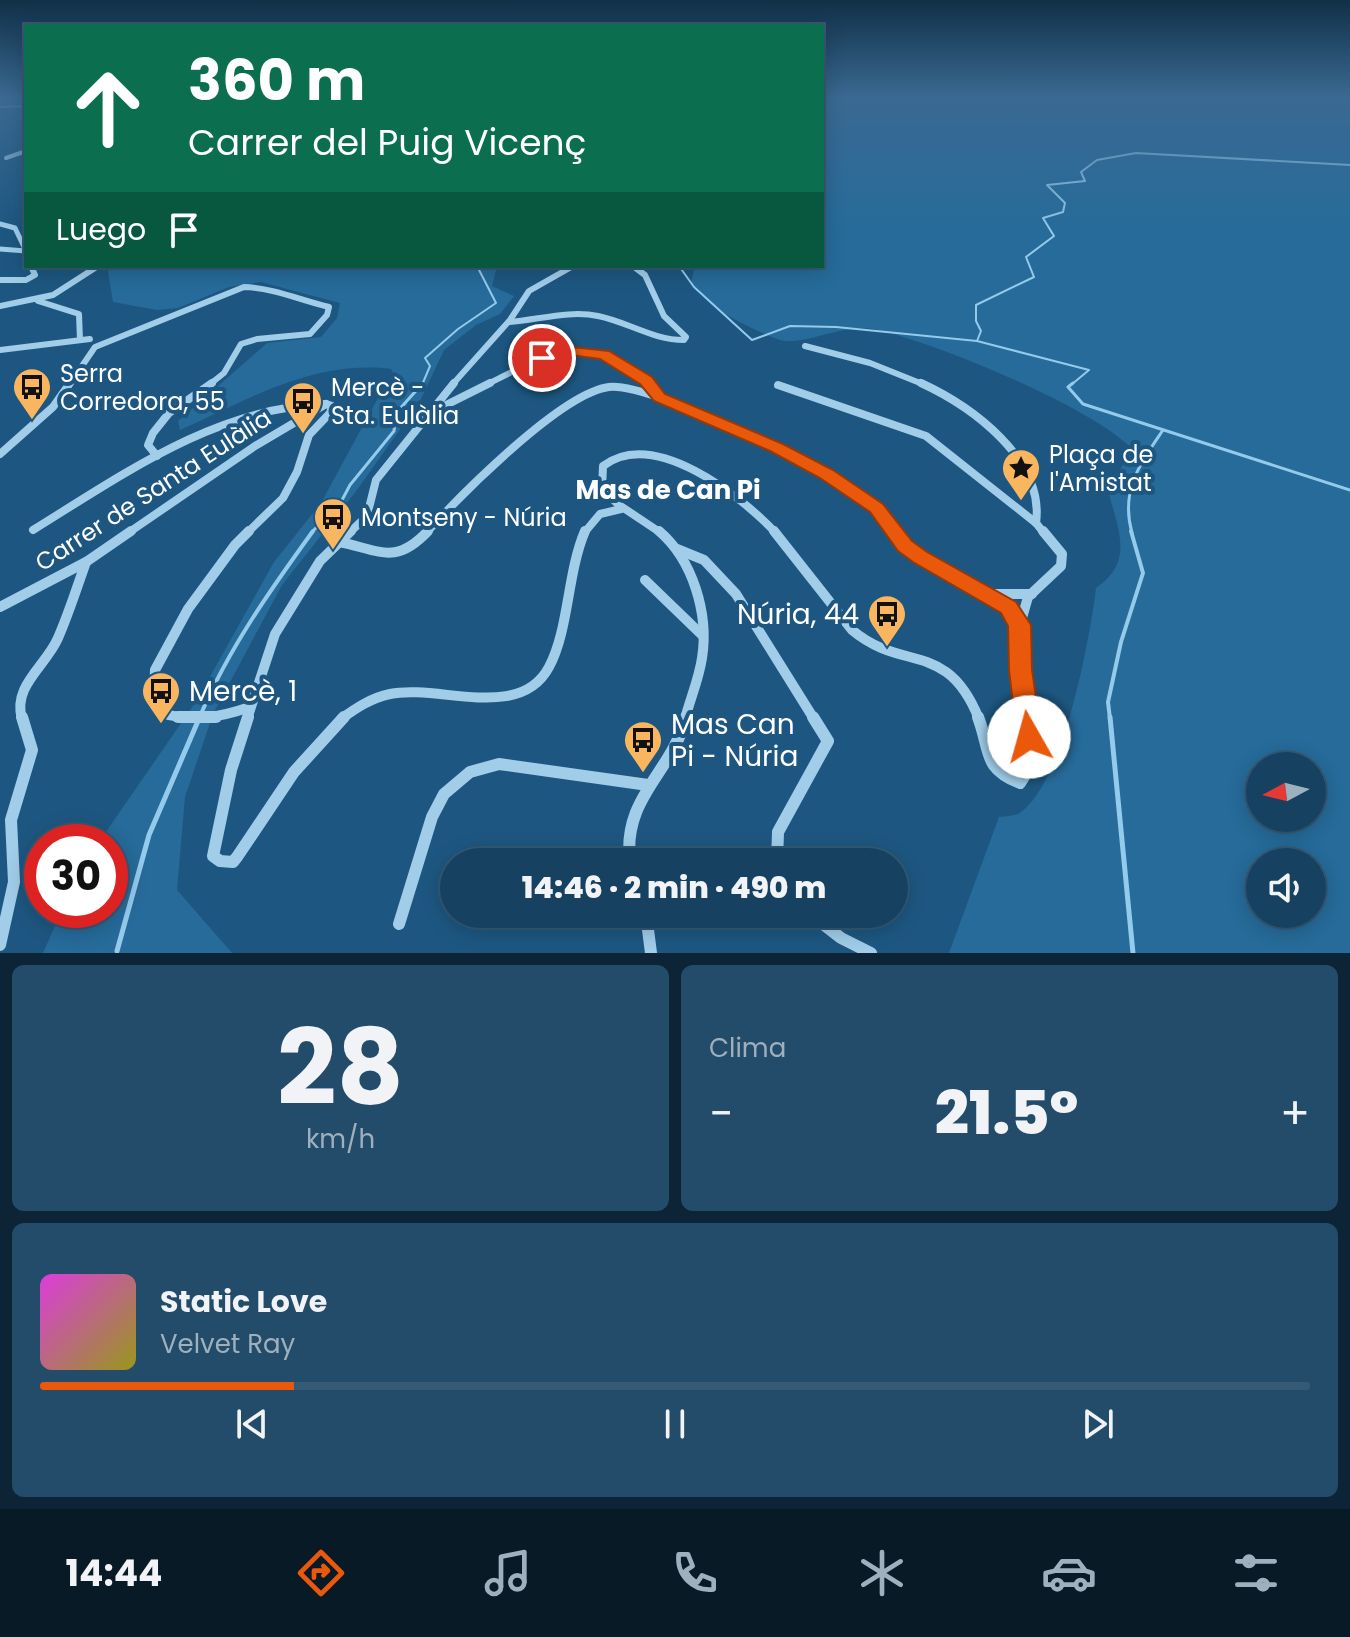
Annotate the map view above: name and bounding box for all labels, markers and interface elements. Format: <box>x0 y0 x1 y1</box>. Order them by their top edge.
text: 360 m <box>188 41 365 120</box>
icon: ahead <box>56 56 160 160</box>
text: Carrer del Puig Vicenç <box>188 117 586 168</box>
text: Luego <box>56 208 146 251</box>
icon: arrive <box>162 208 206 252</box>
pin <box>508 324 576 392</box>
icon: arrive <box>520 336 564 380</box>
place label: Serra Corredora, 55 <box>60 357 225 418</box>
bus stop icon: Serra Corredora, 55 <box>11 366 53 421</box>
place label: Mercè - Sta. Eulàlia <box>331 371 459 432</box>
bus stop icon: Mercè - Sta. Eulàlia <box>282 380 324 435</box>
street label: Carrer de Santa Eulàlia <box>29 401 277 579</box>
place label: Plaça de l'Amistat <box>1049 438 1153 499</box>
place icon: Plaça de l'Amistat <box>1000 447 1042 502</box>
district label: Mas de Can Pi <box>575 472 761 508</box>
bus stop icon: Montseny - Núria <box>312 496 354 551</box>
place label: Montseny - Núria <box>361 501 567 534</box>
bus stop icon: Núria, 44 <box>866 593 908 648</box>
place label: Núria, 44 <box>737 595 859 634</box>
bus stop icon: Mercè, 1 <box>140 670 182 725</box>
place label: Mercè, 1 <box>189 672 297 711</box>
position arrow <box>987 695 1071 779</box>
place label: Mas Can Pi - Núria <box>671 705 798 776</box>
bus stop icon: Mas Can Pi - Núria <box>622 719 664 774</box>
north arrow <box>1246 752 1326 832</box>
map controls <box>1246 752 1326 928</box>
speed limit sign: 30 <box>24 824 128 928</box>
button: sound <box>1246 848 1326 928</box>
text: 14:46 · 2 min · 490 m <box>522 866 826 909</box>
text: 28 <box>277 995 404 1140</box>
text: Clima <box>709 1030 786 1066</box>
text: 21.5° <box>935 1071 1078 1155</box>
text: − <box>709 1083 733 1144</box>
text: + <box>1280 1083 1310 1144</box>
text: km/h <box>306 1121 375 1157</box>
text: Static Love <box>160 1280 327 1323</box>
text: Velvet Ray <box>160 1326 295 1362</box>
icon: previous <box>230 1402 274 1446</box>
icon: pause <box>653 1402 697 1446</box>
icon: next <box>1076 1402 1120 1446</box>
icon: directions <box>293 1545 349 1601</box>
icon: music <box>480 1545 536 1601</box>
icon: phone <box>667 1545 723 1601</box>
icon: climate <box>854 1545 910 1601</box>
icon: car <box>1041 1545 1097 1601</box>
icon: filters <box>1228 1545 1284 1601</box>
text: 14:44 <box>66 1548 162 1599</box>

